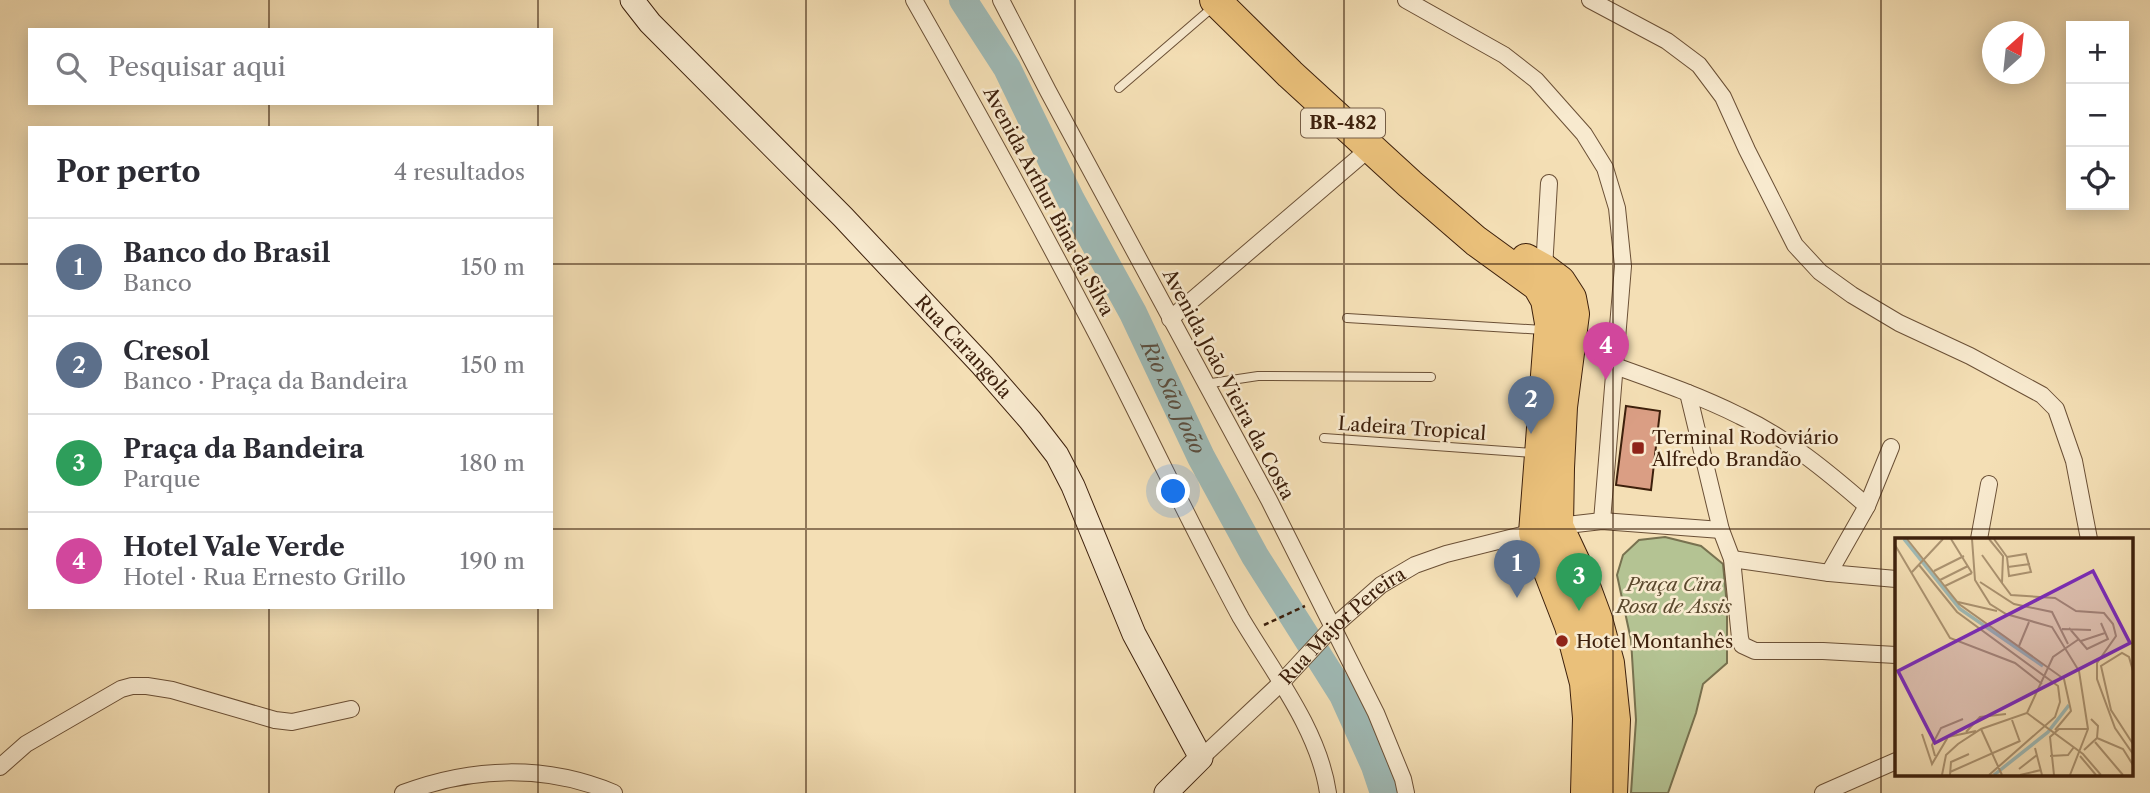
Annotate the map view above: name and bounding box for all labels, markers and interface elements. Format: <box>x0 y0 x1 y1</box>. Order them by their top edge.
north arrow <box>1982 21 2045 84</box>
map controls <box>2066 21 2129 210</box>
button: + <box>2066 21 2129 84</box>
search box <box>28 28 553 105</box>
icon: search <box>52 48 90 86</box>
text: Pesquisar aqui <box>108 51 286 83</box>
street label: Avenida Arthur Bina da Silva <box>978 82 1119 320</box>
button: − <box>2066 84 2129 147</box>
road number: BR-482 <box>1301 109 1385 138</box>
button: locate <box>2066 147 2129 210</box>
text: Por perto <box>56 153 201 190</box>
text: 4 resultados <box>394 158 525 186</box>
text: Banco do Brasil <box>123 237 330 269</box>
text: 1 <box>74 253 84 281</box>
text: 150 m <box>461 253 525 281</box>
street label: Avenida João Vieira da Costa <box>1157 264 1299 503</box>
text: Banco <box>123 269 192 297</box>
street label: Rua Carangola <box>910 290 1017 403</box>
pin: 4 <box>1583 322 1629 380</box>
text: Cresol <box>123 335 210 367</box>
water label: Rio São João <box>1135 335 1211 458</box>
text: 2 <box>72 351 86 379</box>
text: 150 m <box>461 351 525 379</box>
text: Banco · Praça da Bandeira <box>123 367 408 395</box>
pin: 2 <box>1508 376 1554 434</box>
street label: Ladeira Tropical <box>1337 412 1487 445</box>
place label: Terminal Rodoviário Alfredo Brandão <box>1651 426 1839 471</box>
text: Praça da Bandeira <box>123 433 364 465</box>
marker: Terminal Rodoviário Alfredo Brandão <box>1630 440 1646 456</box>
text: 3 <box>73 449 86 477</box>
text: 180 m <box>460 449 525 477</box>
text: Parque <box>123 465 200 493</box>
your location <box>1156 474 1190 508</box>
text: Hotel Vale Verde <box>123 531 345 563</box>
inset map <box>1895 538 2132 776</box>
pin: 1 <box>1494 540 1540 598</box>
text: 4 <box>72 547 86 575</box>
text: 190 m <box>460 547 525 575</box>
pin: 3 <box>1556 553 1602 611</box>
street label: Rua Major Pereira <box>1274 562 1410 690</box>
text: Hotel · Rua Ernesto Grillo <box>123 563 406 591</box>
park label: Praça Cira Rosa de Assis <box>1614 573 1732 618</box>
place label: Hotel Montanhês <box>1576 630 1733 653</box>
marker: Hotel Montanhês <box>1554 633 1570 649</box>

